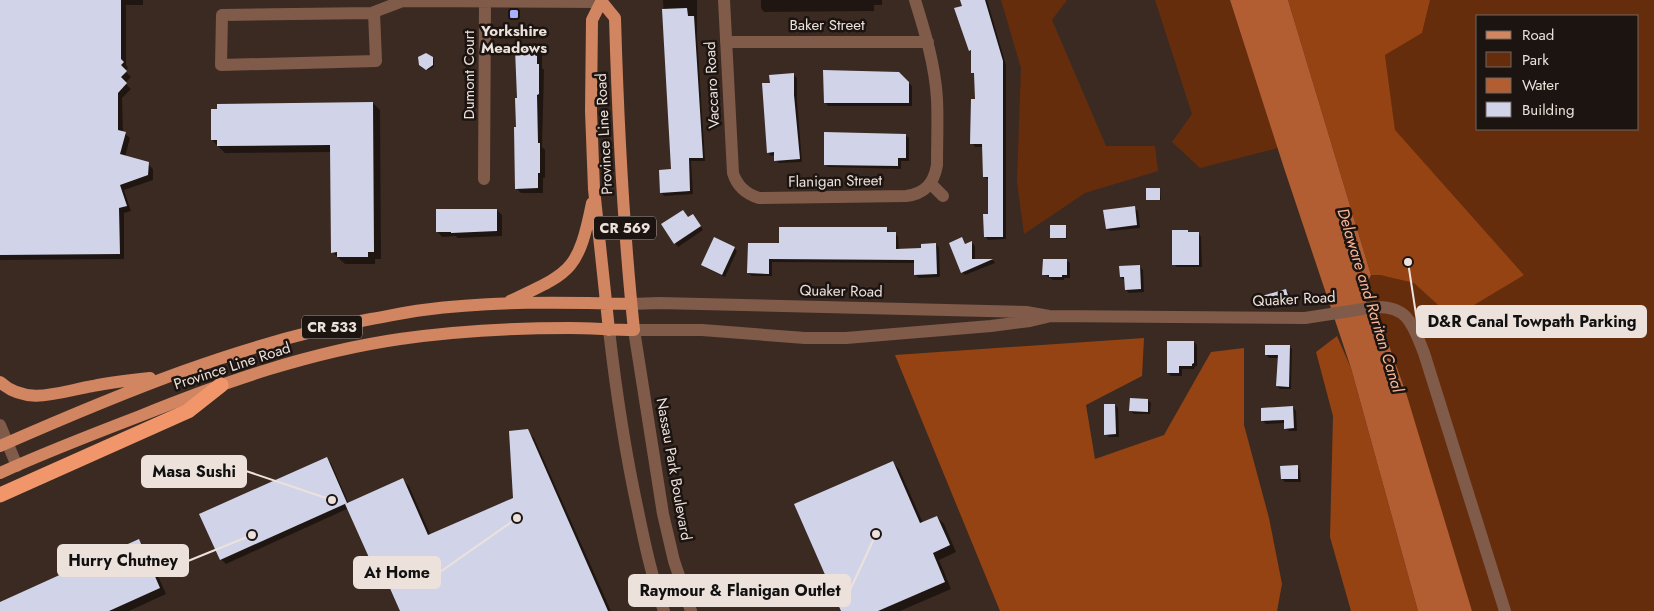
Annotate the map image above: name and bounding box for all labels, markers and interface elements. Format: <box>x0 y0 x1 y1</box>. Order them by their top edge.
marker: Yorkshire Meadows <box>508 8 520 20</box>
street label: Baker Street <box>789 14 865 36</box>
legend <box>1476 15 1639 130</box>
place label: Yorkshire Meadows <box>480 20 547 59</box>
text: Road <box>1522 24 1554 46</box>
street label: Dumont Court <box>458 30 480 120</box>
street label: Vaccaro Road <box>699 41 725 129</box>
text: Park <box>1522 49 1549 71</box>
street label: Province Line Road <box>590 73 618 195</box>
text: Water <box>1522 74 1560 96</box>
text: Building <box>1522 99 1574 121</box>
street label: Flanigan Street <box>788 169 883 193</box>
water label: Delaware and Raritan Canal <box>1332 205 1410 396</box>
road number: CR 569 <box>594 217 656 240</box>
street label: Quaker Road <box>799 279 883 303</box>
street label: Quaker Road <box>1252 286 1336 312</box>
callout: D&R Canal Towpath Parking <box>1417 306 1646 337</box>
text: D&R Canal Towpath Parking <box>1427 310 1637 333</box>
road number: CR 533 <box>302 316 362 338</box>
street label: Province Line Road <box>171 337 293 395</box>
street label: Nassau Park Boulevard <box>651 396 697 542</box>
callout: Masa Sushi <box>142 456 246 487</box>
text: Masa Sushi <box>152 460 236 483</box>
callout: Hurry Chutney <box>58 545 188 576</box>
text: Hurry Chutney <box>68 549 178 572</box>
callout: At Home <box>354 557 440 588</box>
text: At Home <box>363 561 430 584</box>
callout: Raymour & Flanigan Outlet <box>629 575 850 606</box>
text: Raymour & Flanigan Outlet <box>640 579 841 602</box>

